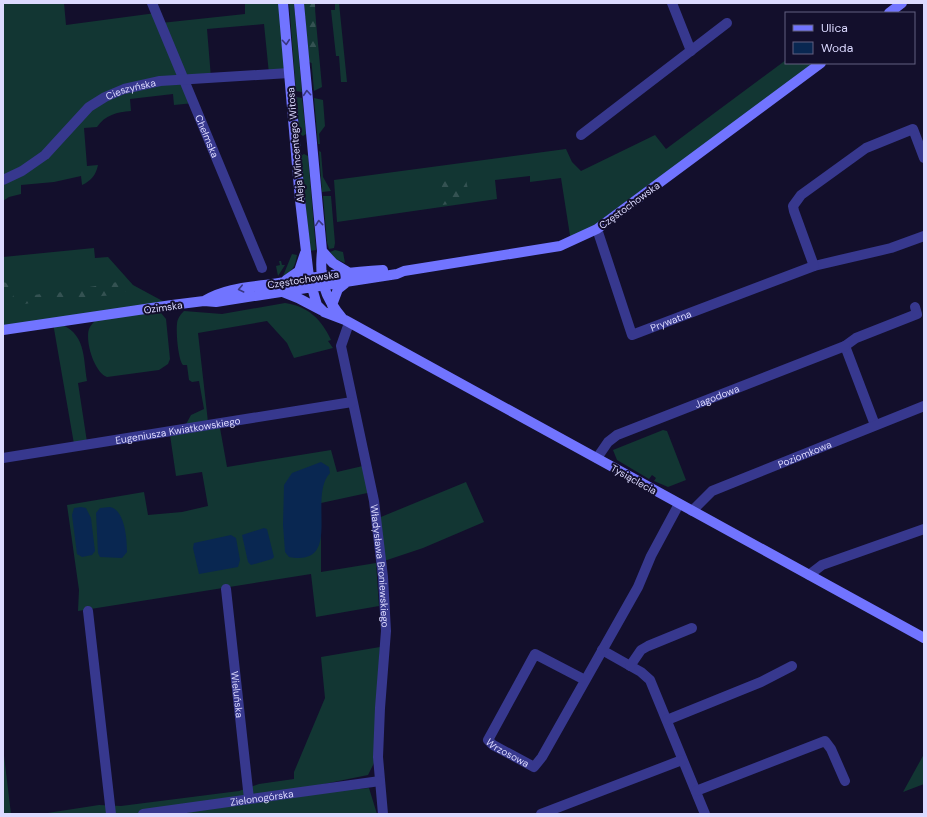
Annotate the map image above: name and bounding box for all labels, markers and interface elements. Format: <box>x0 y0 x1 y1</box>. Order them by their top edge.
legend <box>785 12 915 64</box>
text: Ulica <box>821 20 848 36</box>
one-way arrow <box>282 39 291 45</box>
text: Woda <box>821 40 853 56</box>
street label: Cieszyńska <box>104 76 157 103</box>
street label: Aleja Wincentego Witosa <box>284 87 307 203</box>
one-way arrow <box>303 90 312 96</box>
street label: Chełmska <box>192 113 221 160</box>
street label: Częstochowska <box>596 179 662 232</box>
one-way arrow <box>314 220 323 226</box>
street label: Częstochowska <box>266 267 340 292</box>
one-way arrow <box>238 284 244 292</box>
street label: Ozimska <box>143 298 183 317</box>
street label: Prywatna <box>648 307 693 334</box>
street label: Jagodowa <box>693 382 741 411</box>
street label: Eugeniusza Kwiatkowskiego <box>114 414 241 447</box>
street label: Poziomkowa <box>776 438 833 471</box>
street label: Tysiąclecia <box>609 462 659 497</box>
street label: Władysława Broniewskiego <box>367 503 392 628</box>
street label: Wieluńska <box>228 670 246 718</box>
street label: Wrzosowa <box>483 736 531 770</box>
street label: Zielonogórska <box>229 787 294 809</box>

